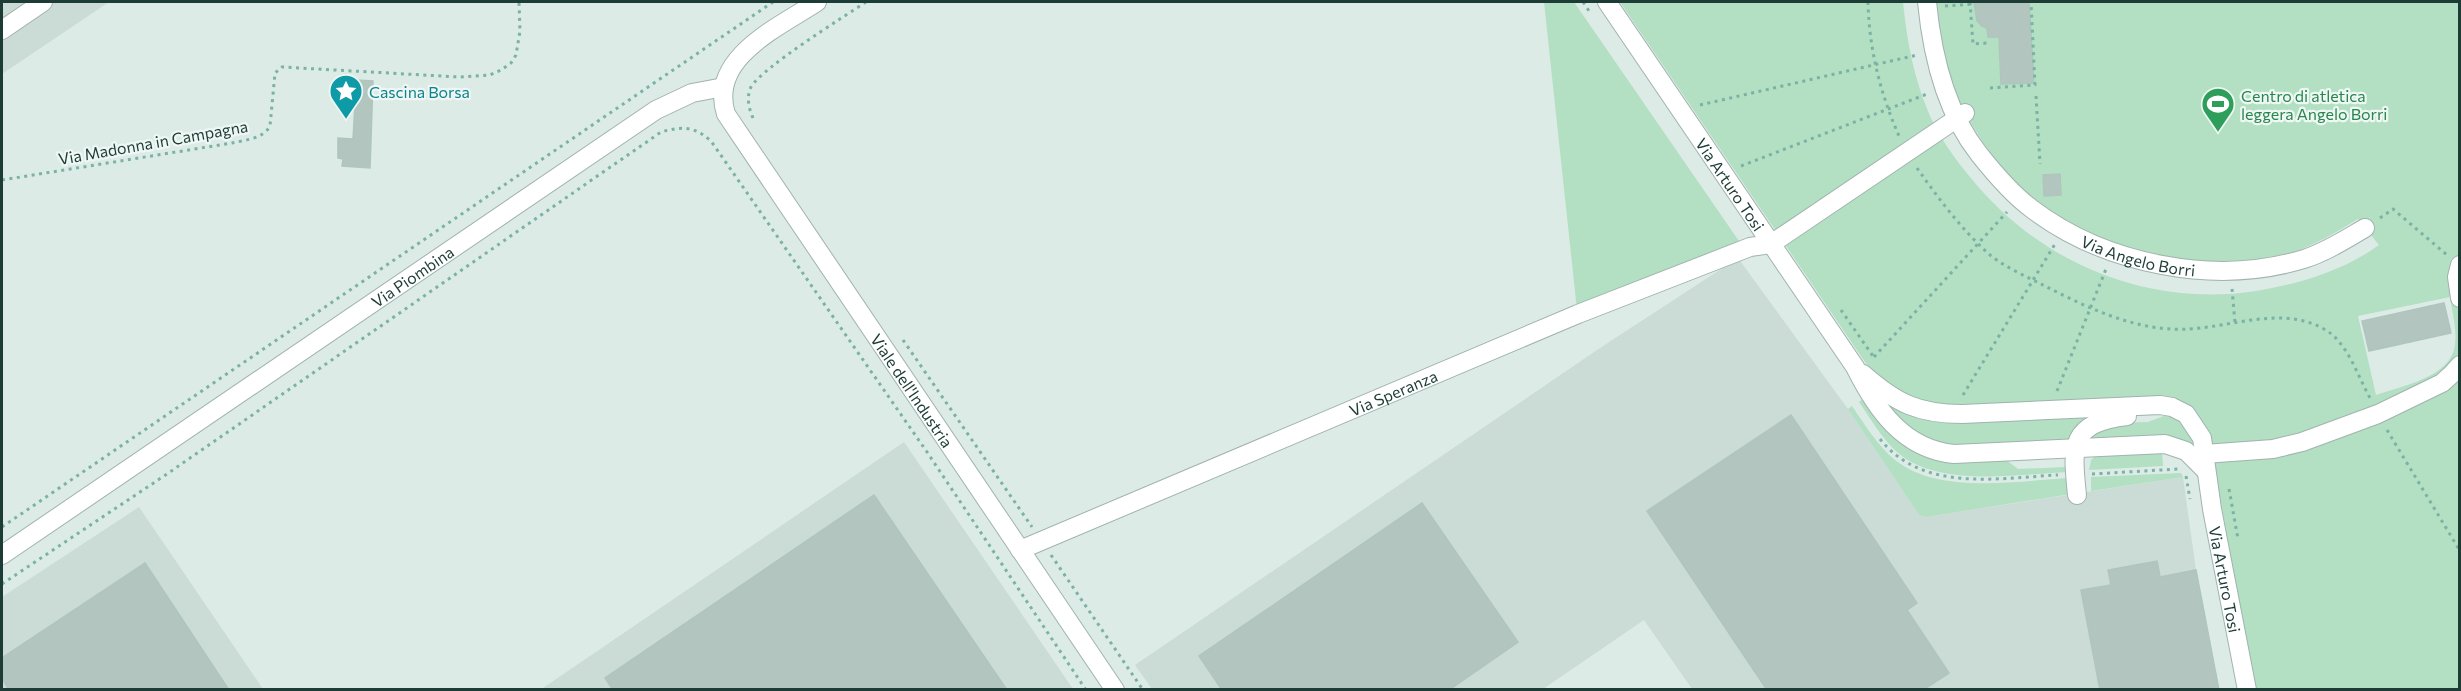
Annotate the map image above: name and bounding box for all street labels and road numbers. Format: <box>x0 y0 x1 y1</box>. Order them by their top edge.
street label: Via Madonna in Campagna <box>57 116 249 168</box>
street label: Via Arturo Tosi <box>1692 134 1769 234</box>
street label: Via Angelo Borri <box>2079 231 2196 279</box>
street label: Via Piombina <box>367 241 457 311</box>
street label: Viale dell'Industria <box>868 330 958 451</box>
street label: Via Speranza <box>1346 365 1440 419</box>
street label: Via Arturo Tosi <box>2206 524 2245 634</box>

